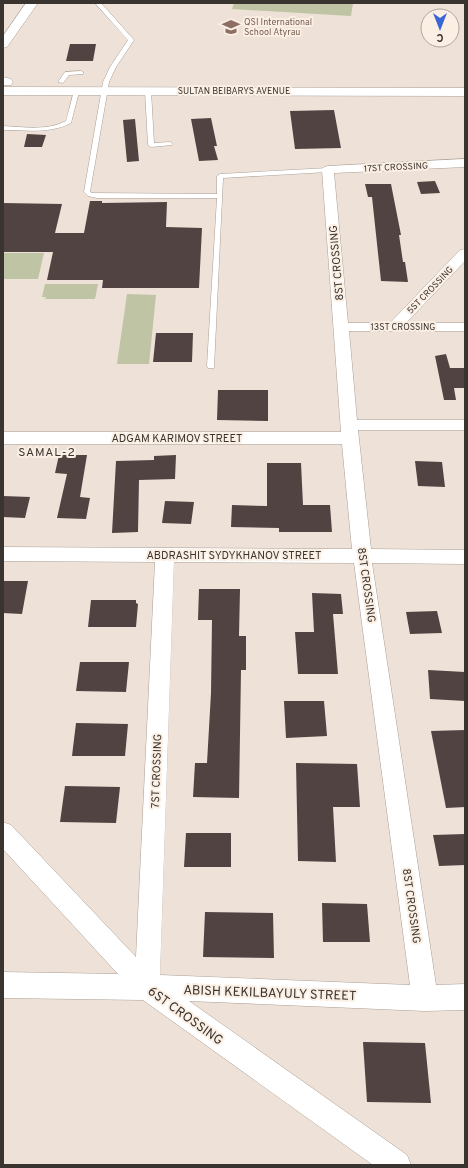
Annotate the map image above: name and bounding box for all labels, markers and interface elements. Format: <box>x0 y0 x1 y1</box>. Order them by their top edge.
north arrow <box>420 8 460 48</box>
school or university icon: QSI International School Atyrau <box>221 17 241 37</box>
place label: QSI International School Atyrau <box>244 17 312 38</box>
text: С <box>436 30 444 44</box>
street label: SULTAN BEIBARYS AVENUE <box>178 86 290 97</box>
street label: 17ST CROSSING <box>364 160 428 175</box>
street label: 8ST CROSSING <box>327 225 347 301</box>
street label: 5ST CROSSING <box>405 264 456 316</box>
street label: 13ST CROSSING <box>370 322 436 333</box>
street label: ADGAM KARIMOV STREET <box>112 432 242 446</box>
district label: SAMAL-2 <box>18 445 76 461</box>
street label: 8ST CROSSING <box>354 547 378 624</box>
street label: ABDRASHIT SYDYKHANOV STREET <box>147 549 321 563</box>
street label: 7ST CROSSING <box>149 734 165 809</box>
street label: 8ST CROSSING <box>399 868 423 945</box>
street label: ABISH KEKILBAYULY STREET <box>183 983 357 1005</box>
street label: 6ST CROSSING <box>144 984 226 1049</box>

